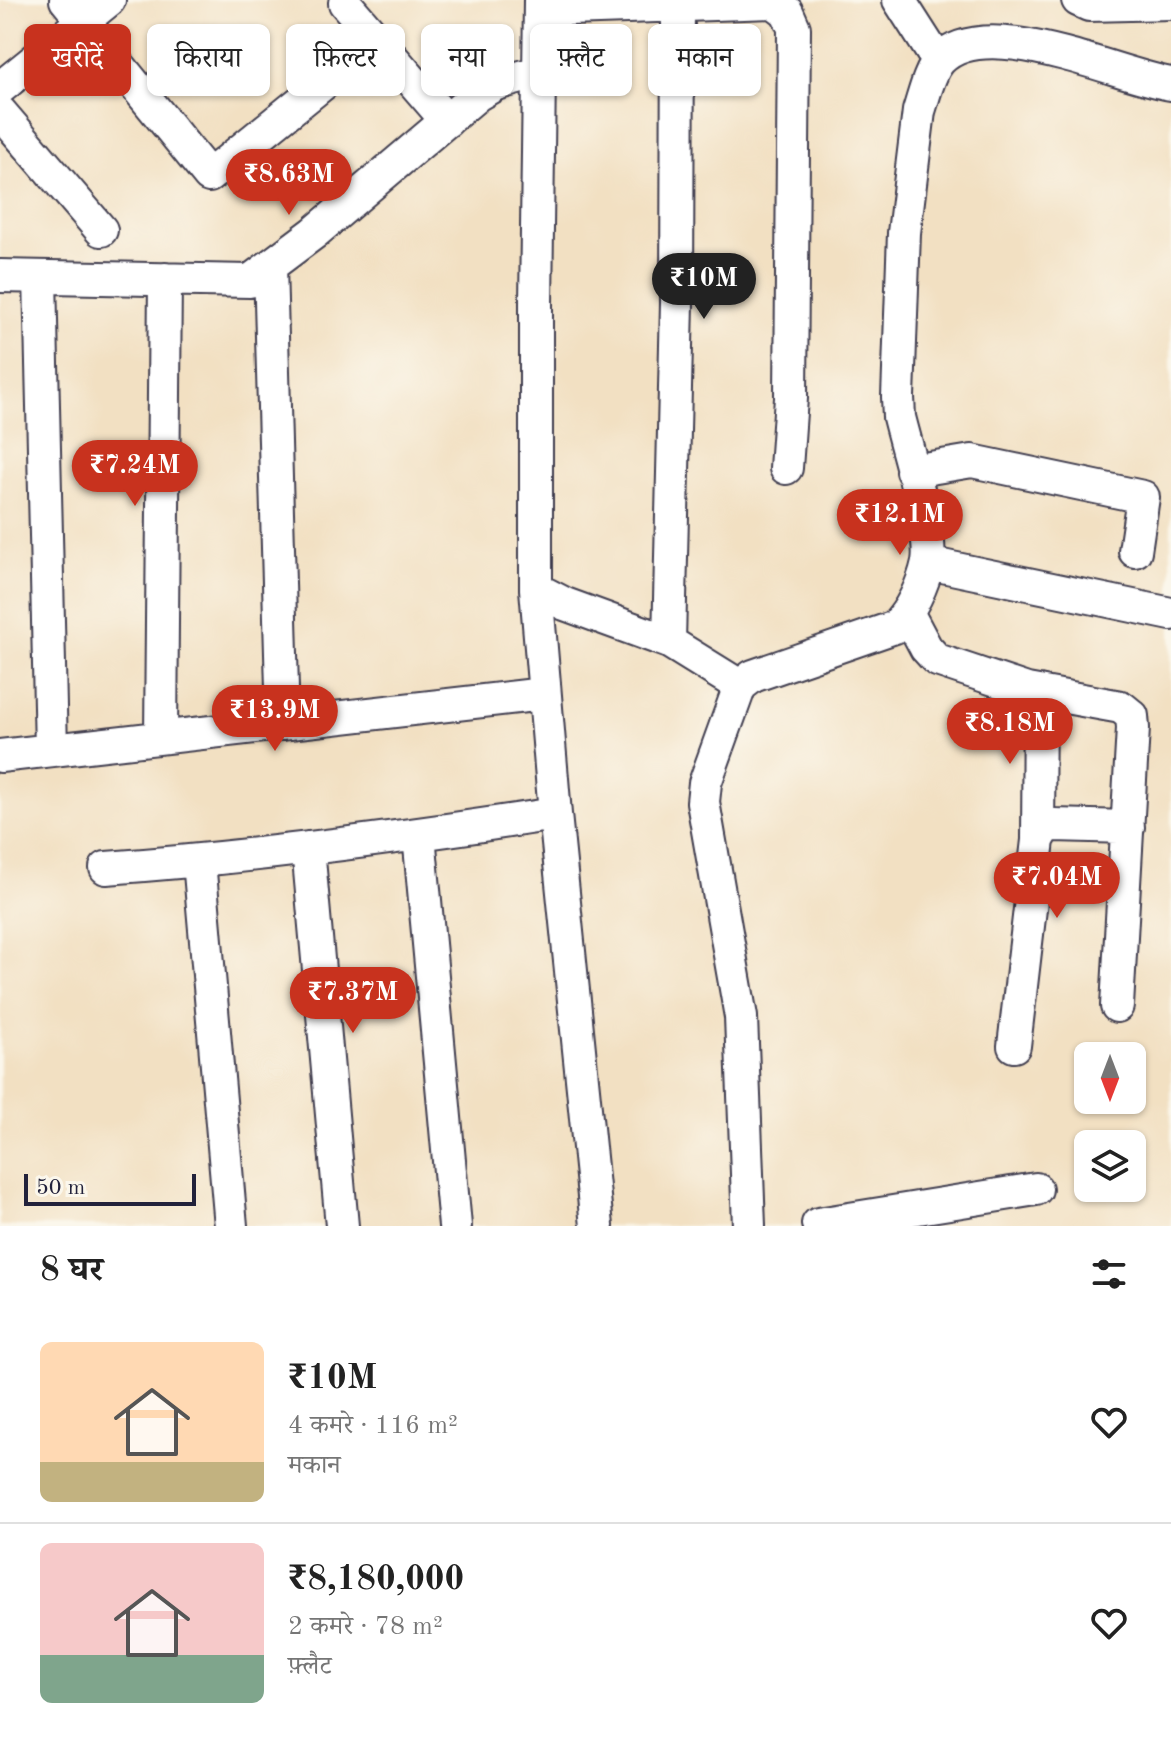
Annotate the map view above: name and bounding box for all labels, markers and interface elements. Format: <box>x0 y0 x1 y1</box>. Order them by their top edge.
chip: खरीदें <box>24 24 131 96</box>
chip: किराया <box>147 24 270 96</box>
chip: फ़िल्टर <box>286 24 405 96</box>
chip: नया <box>421 24 514 96</box>
chip: फ़्लैट <box>530 24 632 96</box>
chip: मकान <box>648 24 761 96</box>
pin: ₹8.63M <box>224 149 354 217</box>
text: ₹8.63M <box>244 162 334 188</box>
pin: ₹10M <box>657 253 751 321</box>
text: ₹10M <box>670 266 738 292</box>
pin: ₹7.24M <box>70 440 200 508</box>
text: ₹7.24M <box>90 453 180 479</box>
pin: ₹12.1M <box>835 489 965 557</box>
text: ₹12.1M <box>855 502 945 528</box>
pin: ₹13.9M <box>210 685 340 753</box>
text: ₹13.9M <box>230 698 320 724</box>
pin: ₹8.18M <box>945 698 1075 766</box>
text: ₹8.18M <box>965 711 1055 737</box>
pin: ₹7.04M <box>992 852 1122 920</box>
text: ₹7.04M <box>1012 865 1102 891</box>
pin: ₹7.37M <box>288 967 418 1035</box>
text: ₹7.37M <box>308 980 398 1006</box>
north arrow <box>1074 1042 1146 1114</box>
map controls <box>1074 1042 1146 1202</box>
button: layers <box>1074 1130 1146 1202</box>
scale bar <box>24 1170 196 1206</box>
text: 50 m <box>36 1177 85 1199</box>
icon: filters <box>1087 1252 1131 1296</box>
text: 8 घर <box>40 1254 103 1288</box>
text: ₹10M <box>288 1362 377 1396</box>
icon: home <box>104 1374 200 1470</box>
icon: heart <box>1087 1400 1131 1444</box>
text: 4 कमरे · 116 m² <box>288 1413 458 1439</box>
text: मकान <box>288 1453 341 1479</box>
text: ₹8,180,000 <box>288 1563 464 1597</box>
icon: home <box>104 1575 200 1671</box>
icon: heart <box>1087 1601 1131 1645</box>
text: 2 कमरे · 78 m² <box>288 1614 443 1640</box>
text: फ़्लैट <box>288 1654 331 1680</box>

